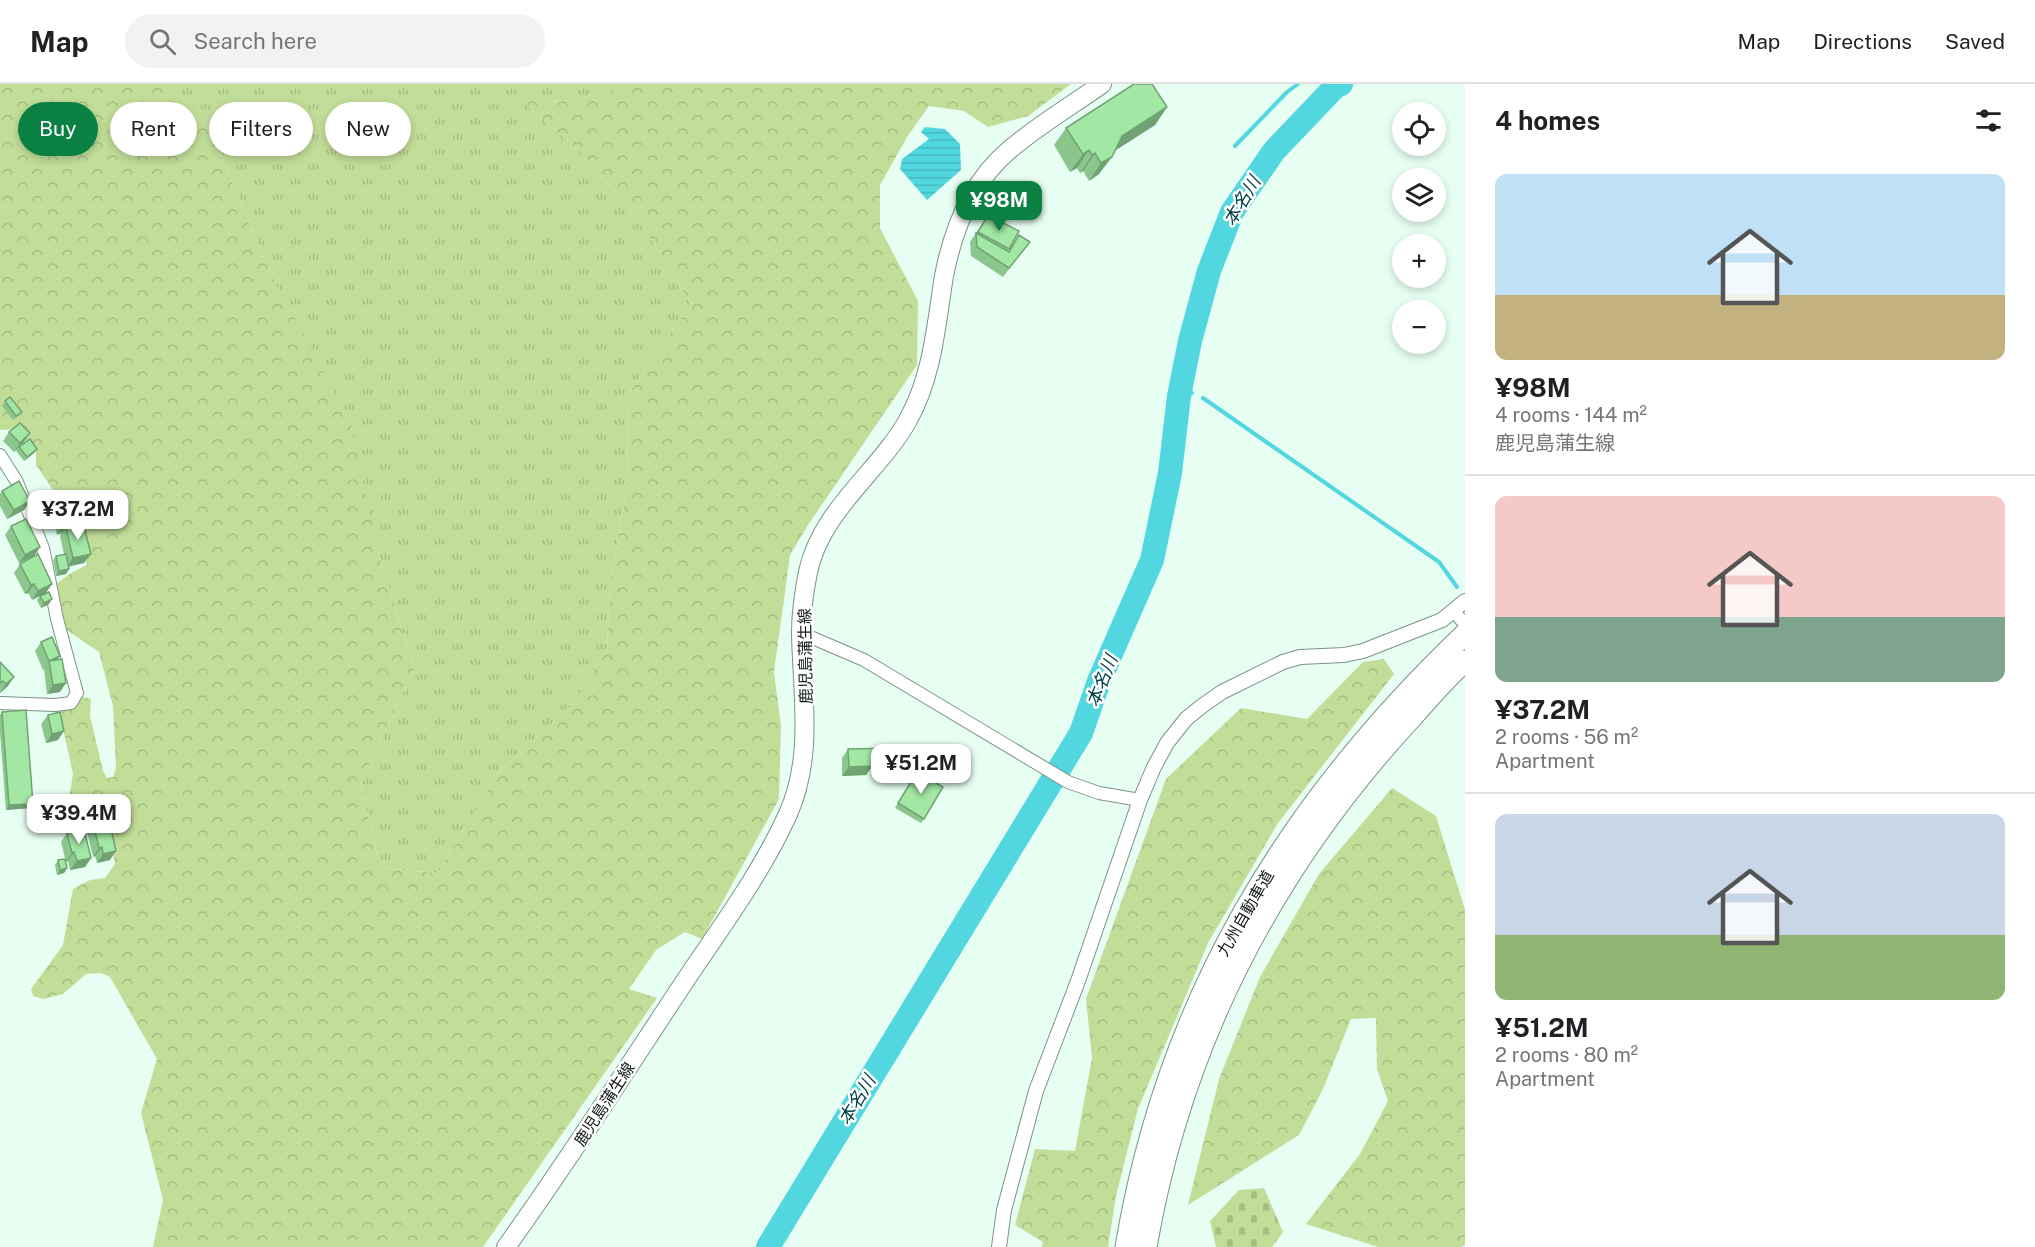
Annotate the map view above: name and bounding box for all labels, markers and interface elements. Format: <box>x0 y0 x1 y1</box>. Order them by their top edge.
search box <box>125 14 545 68</box>
text: Map <box>30 25 89 58</box>
icon: search <box>146 25 179 58</box>
text: Search here <box>194 28 317 54</box>
text: Map <box>1738 29 1780 54</box>
text: Directions <box>1813 29 1912 54</box>
text: Saved <box>1945 29 2005 54</box>
chip: Buy <box>18 102 98 156</box>
chip: Rent <box>110 102 197 156</box>
chip: Filters <box>209 102 313 156</box>
chip: New <box>325 102 411 156</box>
map controls <box>1392 102 1446 354</box>
button: locate <box>1392 102 1446 156</box>
icon: filters <box>1972 104 2005 137</box>
text: 4 homes <box>1495 105 1600 136</box>
button: layers <box>1392 168 1446 222</box>
water label: 本名川 <box>1219 170 1266 229</box>
pin: ¥98M <box>963 181 1035 232</box>
text: ¥98M <box>970 188 1028 212</box>
icon: home <box>1696 213 1804 321</box>
button: + <box>1392 234 1446 288</box>
button: − <box>1392 300 1446 354</box>
text: ¥98M <box>1495 372 1571 403</box>
text: 4 rooms · 144 m² <box>1495 403 1647 427</box>
text: 鹿児島蒲生線 <box>1495 431 1615 455</box>
pin: ¥37.2M <box>29 490 127 541</box>
text: ¥37.2M <box>41 497 115 521</box>
icon: home <box>1696 535 1804 643</box>
street label: 鹿児島蒲生線 <box>795 608 816 704</box>
water label: 本名川 <box>1082 650 1122 710</box>
text: ¥37.2M <box>1495 694 1590 725</box>
text: 2 rooms · 56 m² <box>1495 725 1638 749</box>
pin: ¥51.2M <box>872 744 970 795</box>
text: Apartment <box>1495 749 1595 773</box>
text: ¥51.2M <box>885 751 957 775</box>
pin: ¥39.4M <box>30 794 128 845</box>
text: ¥39.4M <box>41 801 117 825</box>
icon: home <box>1696 853 1804 961</box>
street label: 九州自動車道 <box>1213 867 1278 960</box>
text: ¥51.2M <box>1495 1012 1589 1043</box>
text: 2 rooms · 80 m² <box>1495 1043 1638 1067</box>
street label: 鹿児島蒲生線 <box>570 1059 639 1150</box>
text: Apartment <box>1495 1067 1595 1091</box>
water label: 本名川 <box>834 1069 881 1128</box>

